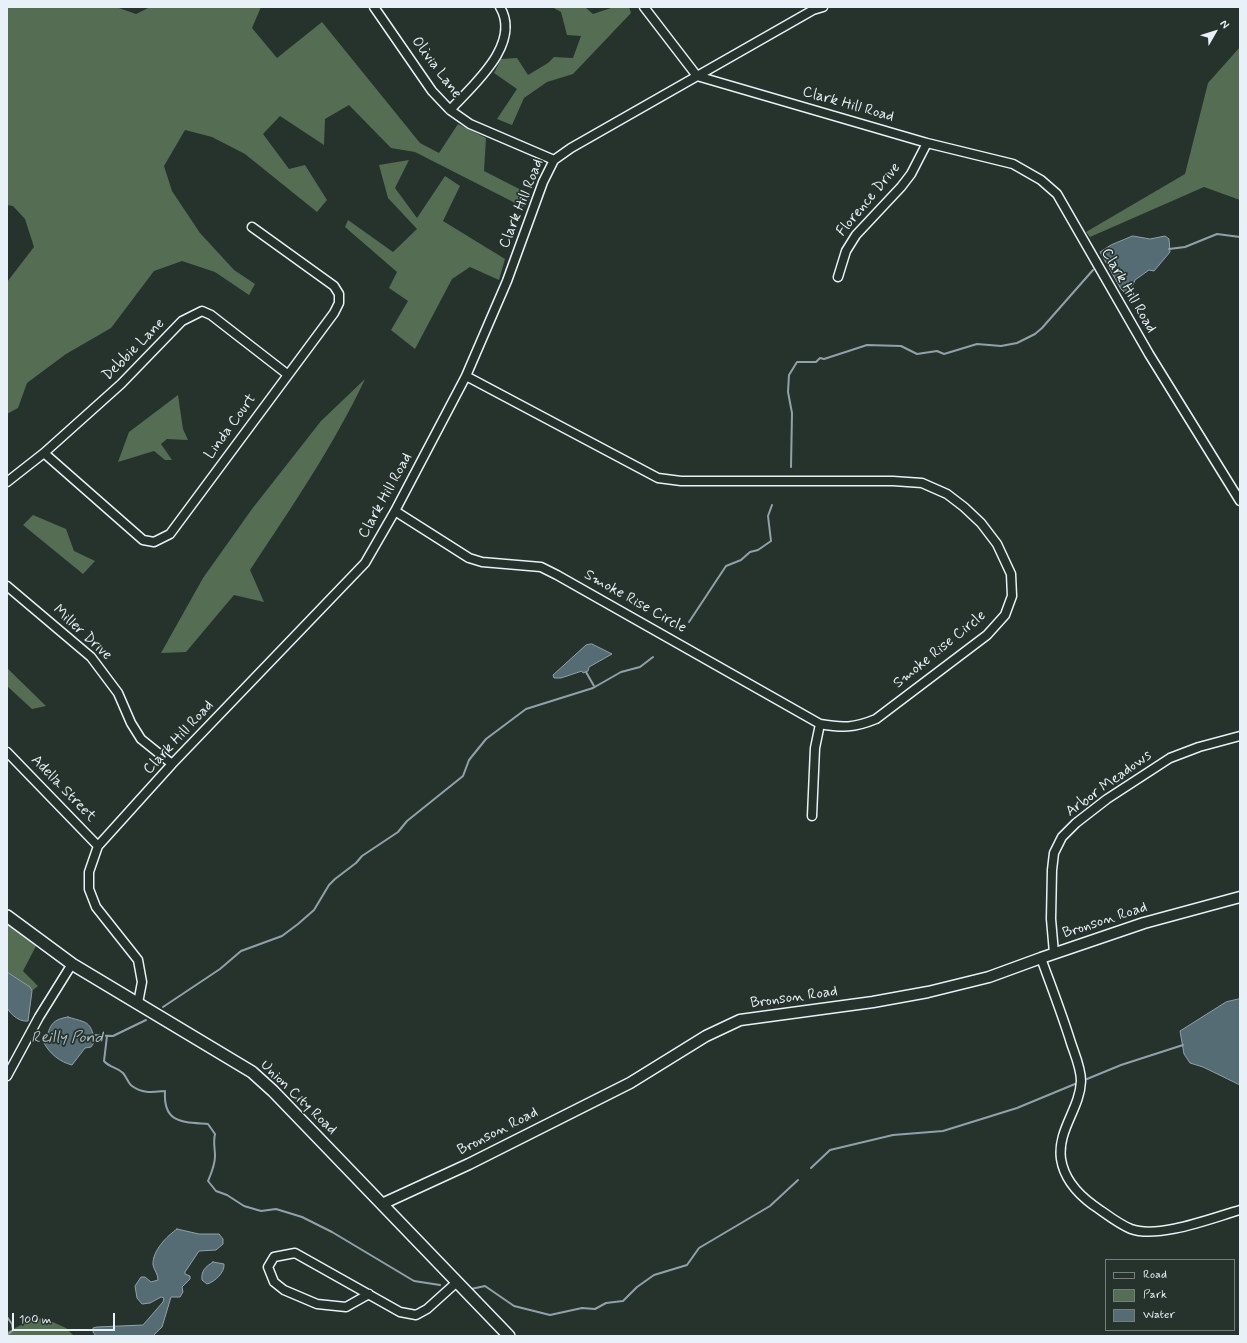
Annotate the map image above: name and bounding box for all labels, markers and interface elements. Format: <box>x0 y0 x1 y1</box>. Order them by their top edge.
north arrow <box>1195 12 1235 52</box>
text: N <box>1217 17 1232 32</box>
street label: Olivia Lane <box>407 34 465 102</box>
street label: Clark Hill Road <box>800 83 896 127</box>
street label: Clark Hill Road <box>496 157 548 251</box>
street label: Florence Drive <box>833 160 905 240</box>
street label: Clark Hill Road <box>1097 246 1159 336</box>
street label: Debbie Lane <box>99 315 169 385</box>
street label: Linda Court <box>201 391 261 463</box>
street label: Clark Hill Road <box>355 450 417 542</box>
street label: Smoke Rise Circle <box>581 566 689 638</box>
street label: Miller Drive <box>49 601 115 665</box>
street label: Smoke Rise Circle <box>890 607 990 693</box>
street label: Clark Hill Road <box>140 697 218 779</box>
street label: Arbor Meadows <box>1063 747 1155 821</box>
street label: Adella Street <box>27 752 99 826</box>
street label: Bronson Road <box>1060 899 1150 943</box>
street label: Bronson Road <box>749 983 839 1013</box>
water label: Reilly Pond <box>31 1029 103 1049</box>
street label: Union City Road <box>256 1057 340 1139</box>
street label: Bronson Road <box>455 1104 541 1160</box>
legend <box>1105 1259 1235 1331</box>
text: Road <box>1143 1267 1167 1283</box>
text: Park <box>1143 1287 1167 1303</box>
scale bar <box>14 1305 117 1331</box>
text: Water <box>1143 1307 1175 1323</box>
text: 100 m <box>19 1312 51 1328</box>

